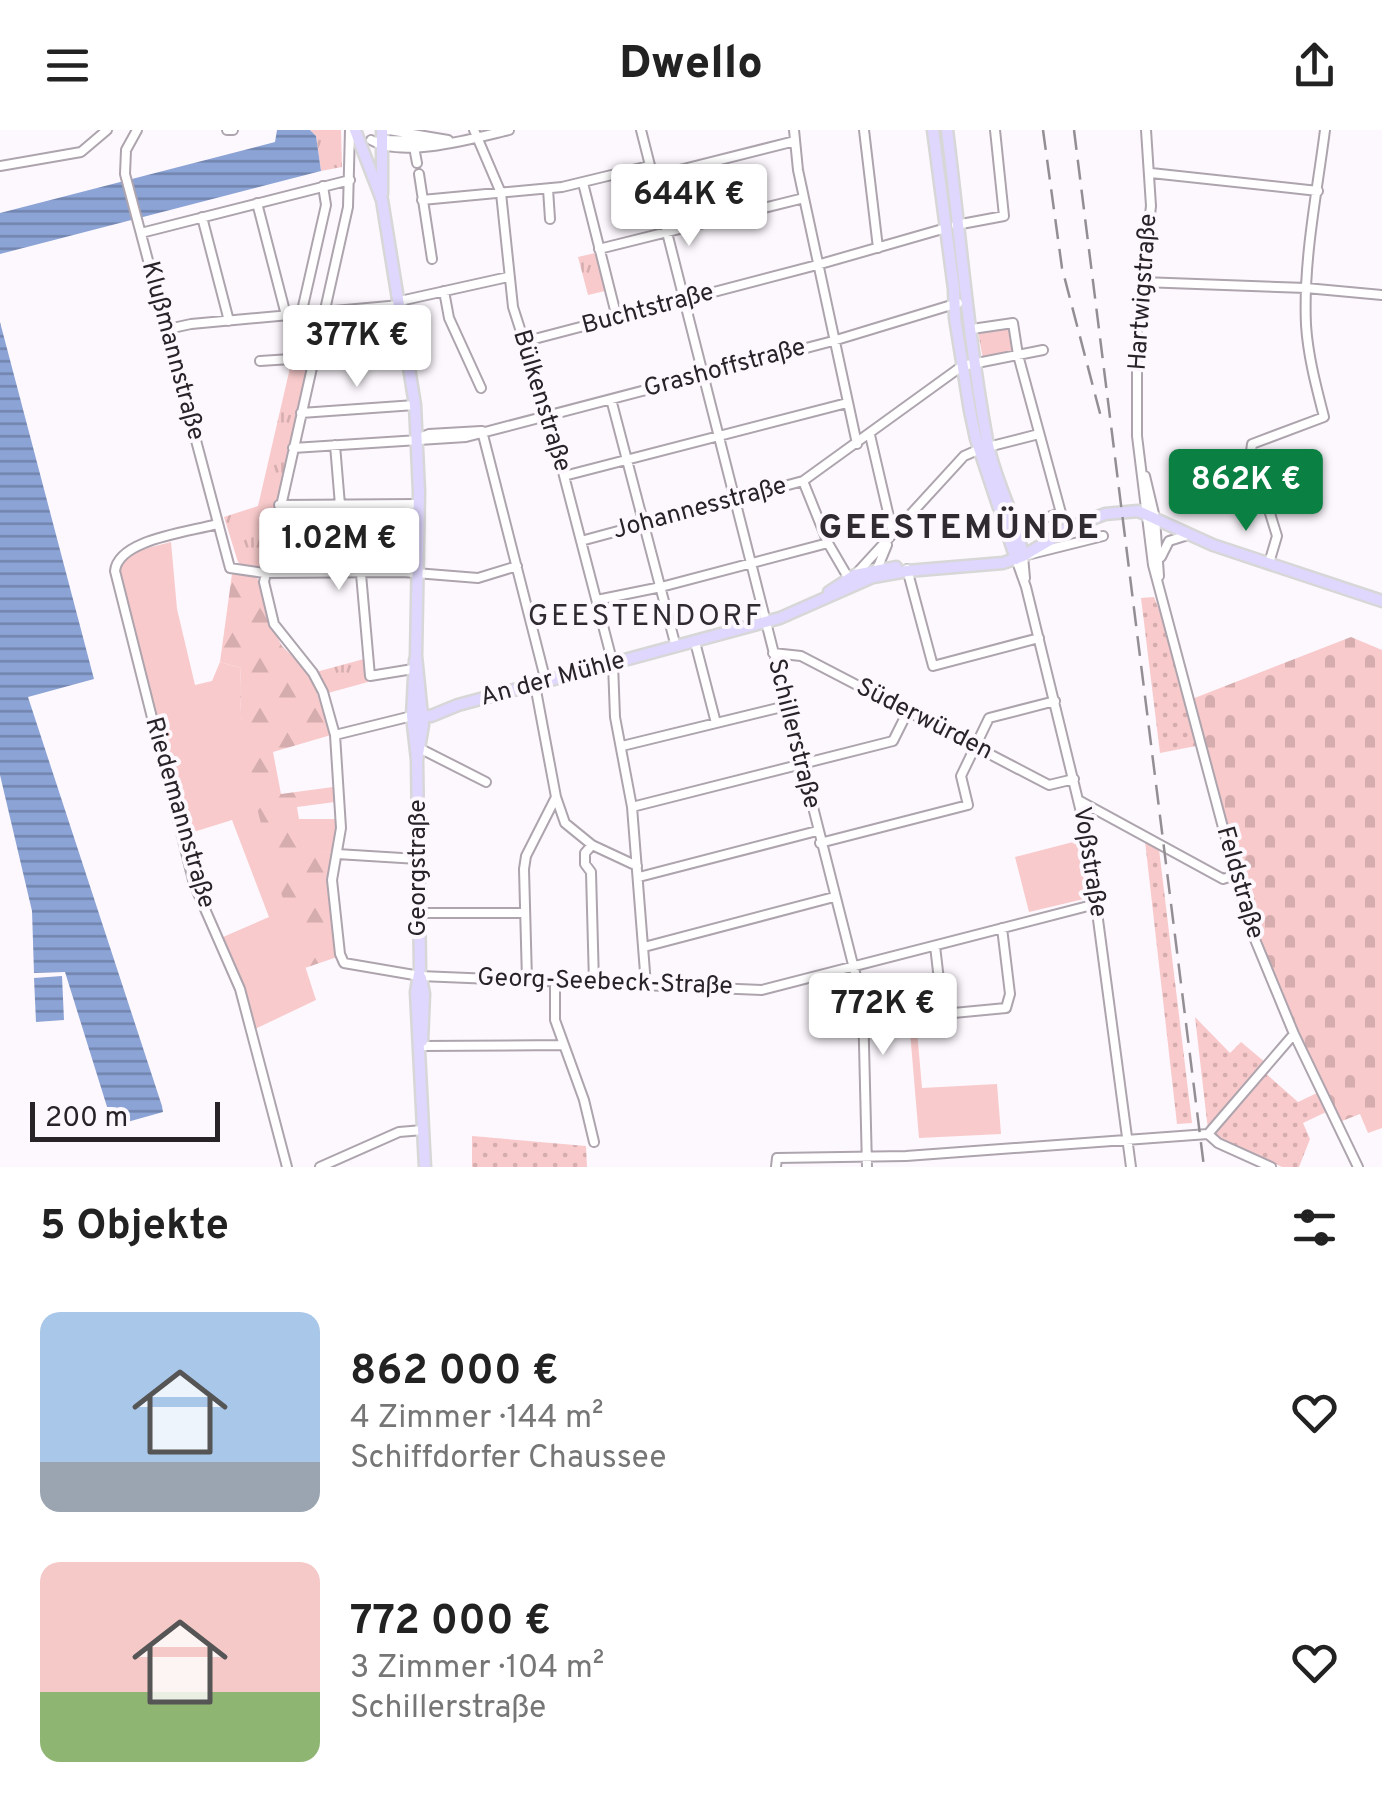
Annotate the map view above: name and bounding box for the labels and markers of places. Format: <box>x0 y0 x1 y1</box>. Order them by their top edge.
pin: 644K € <box>608 164 770 249</box>
pin: 377K € <box>276 305 438 390</box>
pin: 862K € <box>1165 449 1327 534</box>
pin: 1.02M € <box>247 508 431 593</box>
pin: 772K € <box>802 973 964 1058</box>

